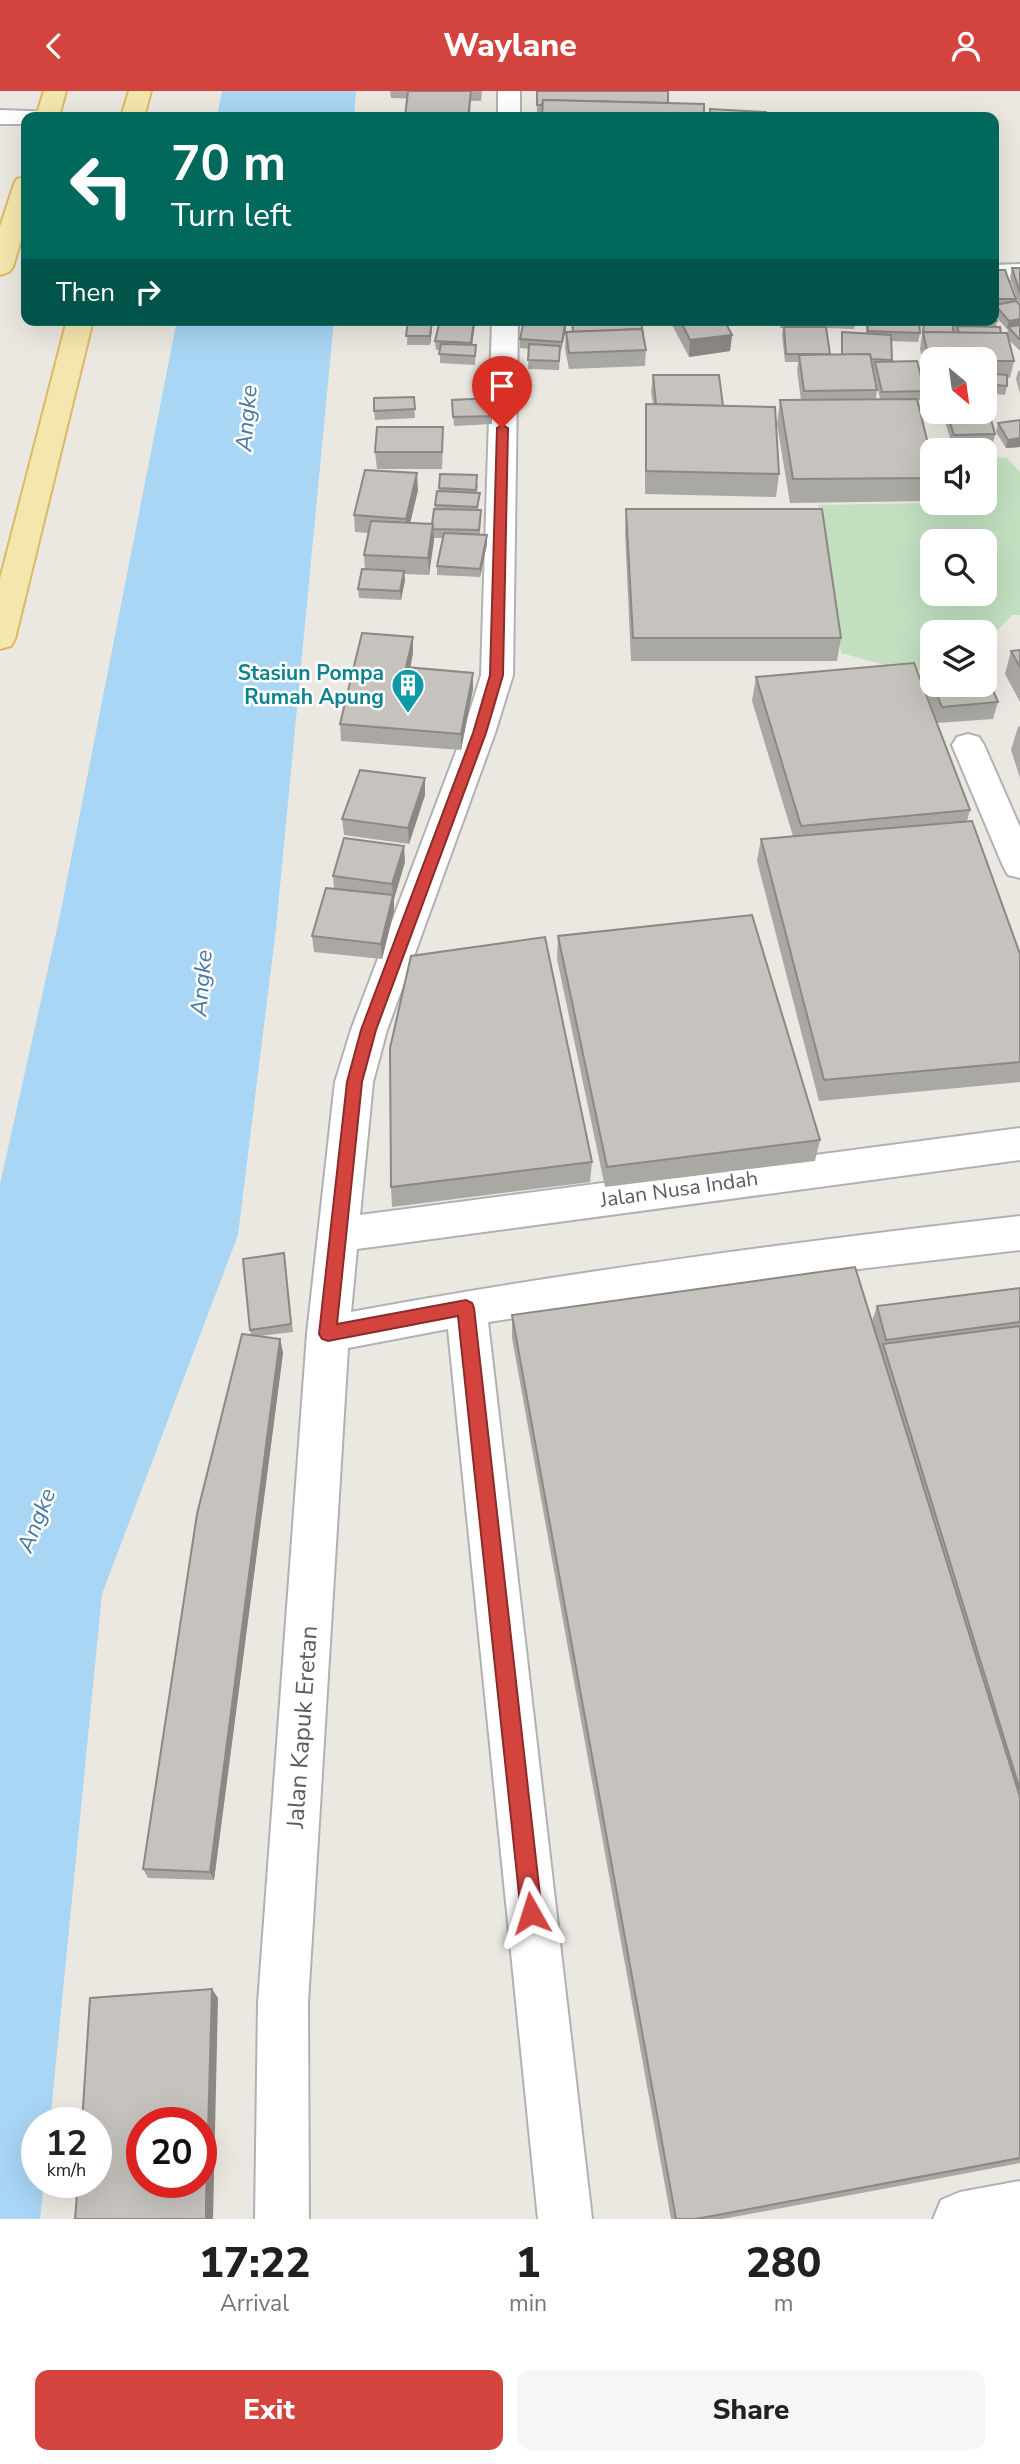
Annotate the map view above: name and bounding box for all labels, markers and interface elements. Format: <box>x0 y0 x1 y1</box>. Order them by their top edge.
text: Waylane <box>443 24 577 67</box>
icon: back <box>35 27 73 65</box>
icon: person <box>947 27 985 65</box>
text: 70 m <box>171 130 286 197</box>
icon: left <box>56 140 147 231</box>
text: Turn left <box>171 194 291 237</box>
icon: right <box>129 273 167 311</box>
text: Then <box>56 275 115 310</box>
north arrow <box>920 347 998 423</box>
map controls <box>920 347 997 697</box>
pin <box>472 356 532 428</box>
icon: arrive <box>483 367 521 405</box>
water label: Angke <box>228 383 265 454</box>
button: sound <box>920 438 997 515</box>
button: search <box>920 529 997 606</box>
button: layers <box>920 620 997 697</box>
place label: Stasiun Pompa Rumah Apung <box>238 659 384 711</box>
building icon: Stasiun Pompa Rumah Apung <box>389 666 427 715</box>
water label: Angke <box>183 948 220 1019</box>
street label: Jalan Nusa Indah <box>597 1164 760 1214</box>
water label: Angke <box>9 1483 63 1558</box>
street label: Jalan Kapuk Eretan <box>279 1624 325 1831</box>
position arrow <box>494 1876 568 1950</box>
speed limit sign: 20 <box>126 2107 217 2198</box>
text: 12 <box>45 2120 88 2167</box>
text: km/h <box>47 2158 86 2182</box>
text: 17:22 <box>199 2235 310 2292</box>
text: 1 <box>515 2235 541 2292</box>
text: 280 <box>746 2235 821 2292</box>
text: Arrival <box>220 2288 289 2319</box>
text: min <box>509 2288 547 2319</box>
text: m <box>774 2288 793 2319</box>
button: Exit <box>35 2370 503 2450</box>
button: Share <box>517 2370 985 2450</box>

